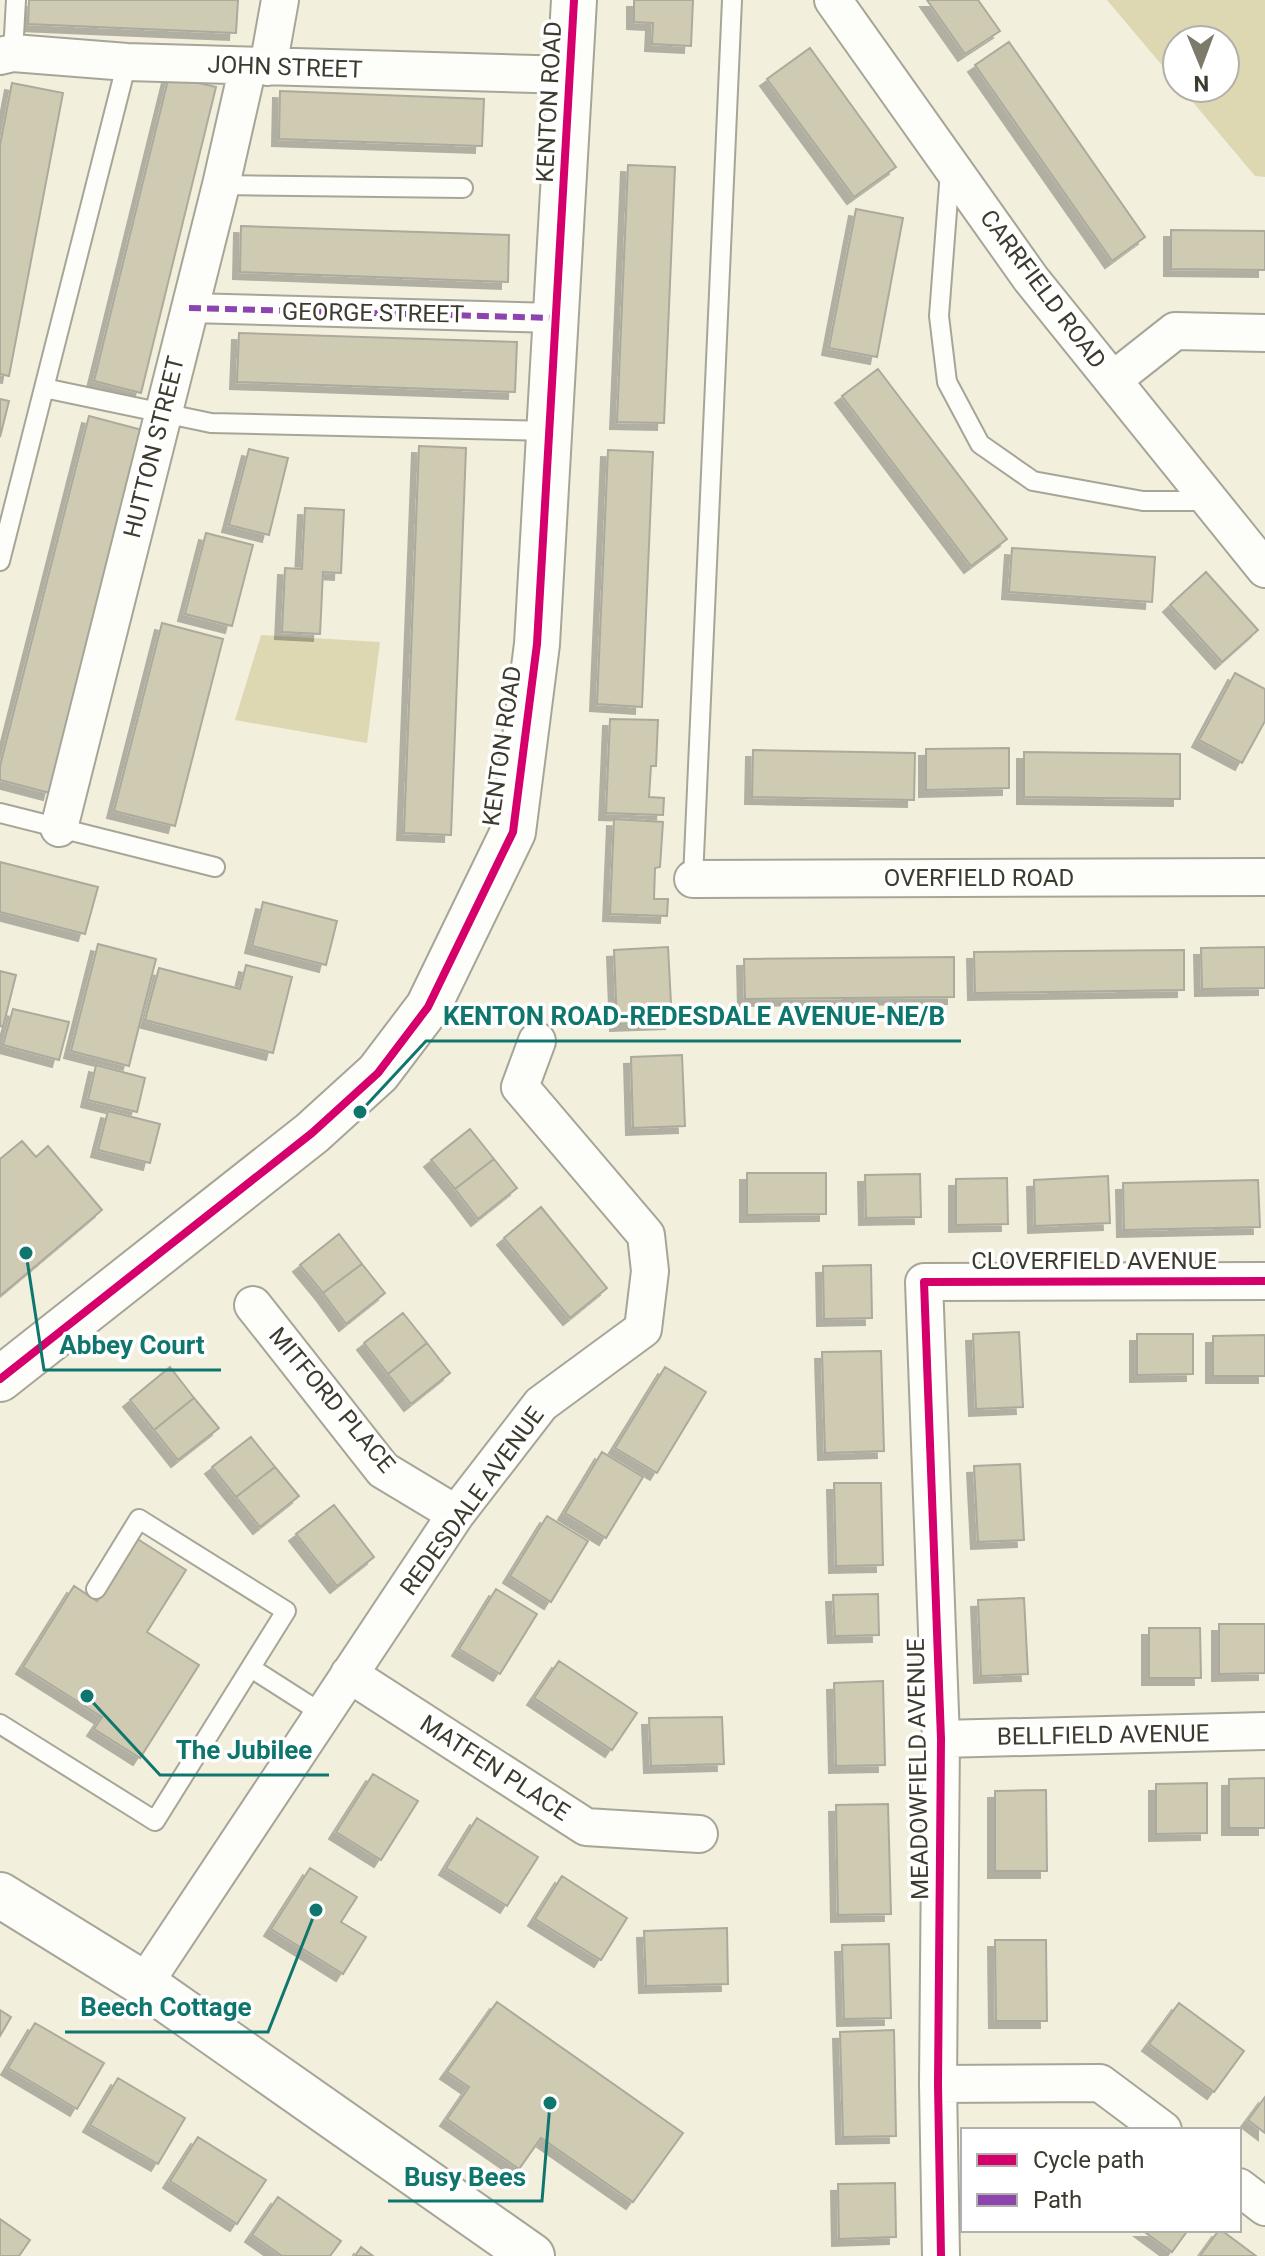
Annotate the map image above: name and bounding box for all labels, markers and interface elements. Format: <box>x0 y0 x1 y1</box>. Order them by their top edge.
street label: KENTON ROAD <box>531 21 567 183</box>
north arrow <box>1161 24 1241 104</box>
street label: JOHN STREET <box>207 50 363 84</box>
text: N <box>1193 71 1209 96</box>
street label: CARRFIELD ROAD <box>974 204 1112 374</box>
street label: GEORGE STREET <box>282 297 464 329</box>
street label: HUTTON STREET <box>118 353 190 541</box>
street label: KENTON ROAD <box>477 664 527 828</box>
street label: OVERFIELD ROAD <box>884 864 1074 892</box>
callout: KENTON ROAD-REDESDALE AVENUE-NE/B <box>426 991 961 1041</box>
text: KENTON ROAD-REDESDALE AVENUE-NE/B <box>443 1001 945 1031</box>
street label: CLOVERFIELD AVENUE <box>971 1247 1217 1275</box>
callout: Abbey Court <box>44 1320 221 1370</box>
street label: MITFORD PLACE <box>263 1322 401 1478</box>
text: Abbey Court <box>59 1330 205 1360</box>
street label: REDESDALE AVENUE <box>394 1401 550 1601</box>
street label: MEADOWFIELD AVENUE <box>902 1638 934 1900</box>
street label: MATFEN PLACE <box>415 1709 575 1827</box>
street label: BELLFIELD AVENUE <box>997 1719 1209 1751</box>
callout: The Jubilee <box>160 1725 329 1775</box>
text: The Jubilee <box>176 1735 312 1765</box>
callout: Beech Cottage <box>65 1982 268 2032</box>
text: Beech Cottage <box>80 1992 252 2022</box>
legend <box>961 2128 1241 2232</box>
text: Cycle path <box>1033 2146 1145 2174</box>
callout: Busy Bees <box>388 2151 542 2201</box>
text: Busy Bees <box>404 2162 526 2192</box>
text: Path <box>1033 2186 1082 2214</box>

